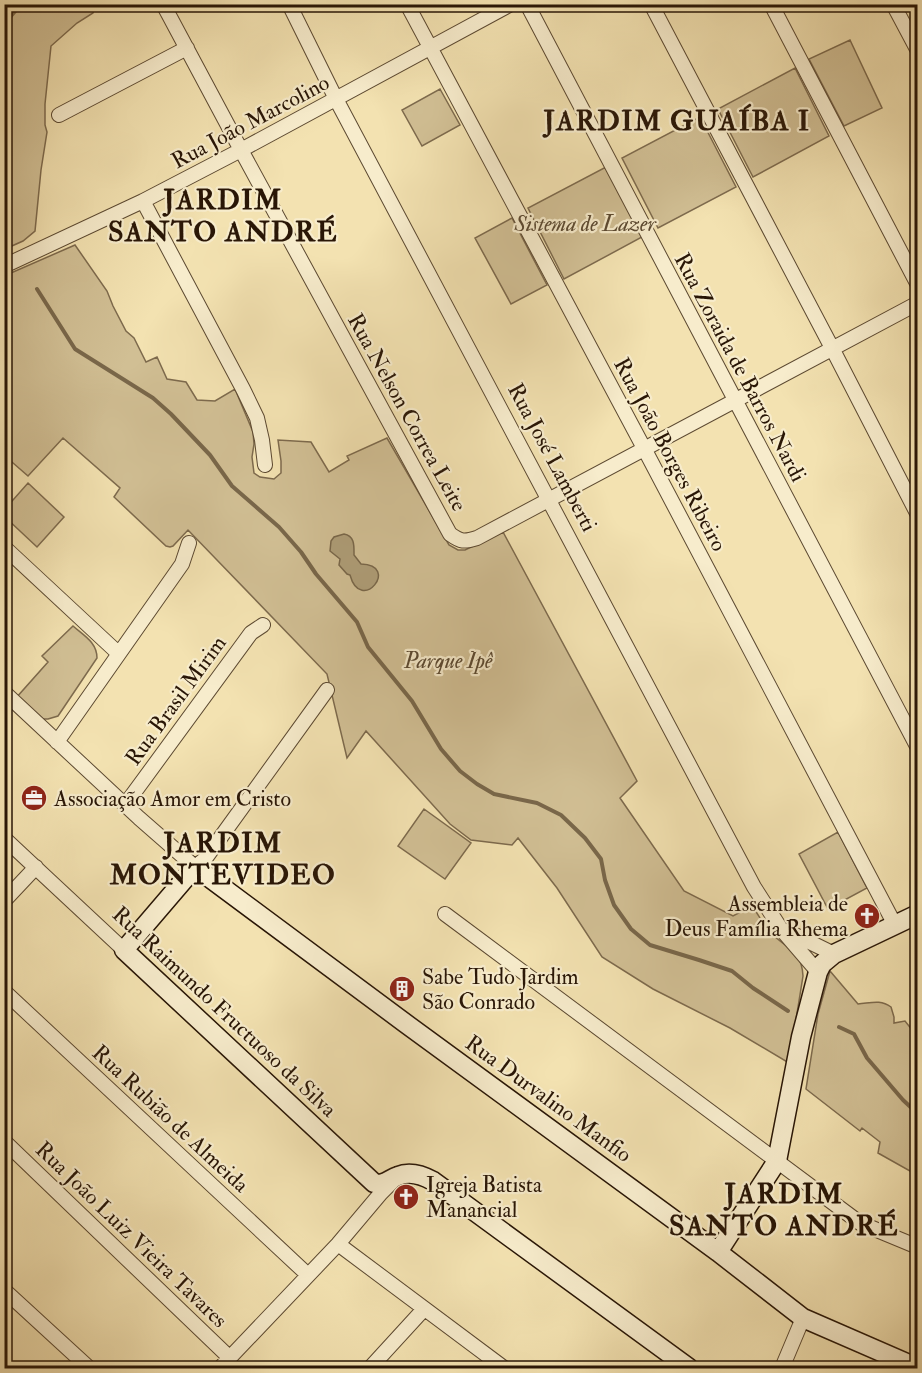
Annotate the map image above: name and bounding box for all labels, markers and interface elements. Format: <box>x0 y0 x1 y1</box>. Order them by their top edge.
street label: Rua João Marcolino <box>167 68 334 175</box>
district label: JARDIM GUAÍBA I <box>541 103 811 139</box>
district label: JARDIM SANTO ANDRÉ <box>108 183 338 250</box>
park label: Sistema de Lazer <box>513 210 657 238</box>
street label: Rua Zoraida de Barros Nardi <box>668 248 812 487</box>
street label: Rua Nelson Correa Leite <box>341 309 473 516</box>
street label: Rua João Borges Ribeiro <box>607 353 733 556</box>
street label: Rua José Lamberti <box>501 378 603 537</box>
street label: Rua Brasil Mirim <box>119 630 232 771</box>
park label: Parque Ipê <box>403 647 493 675</box>
office icon: Associação Amor em Cristo <box>19 783 49 813</box>
place label: Associação Amor em Cristo <box>53 785 291 813</box>
district label: JARDIM MONTEVIDEO <box>109 826 336 893</box>
place label: Assembleia de Deus Família Rhema <box>664 890 849 943</box>
street label: Rua Raimundo Fructuoso da Silva <box>106 900 343 1124</box>
church icon: Assembleia de Deus Família Rhema <box>852 901 882 931</box>
place label: Sabe Tudo Jardim São Conrado <box>422 963 579 1016</box>
building icon: Sabe Tudo Jardim São Conrado <box>387 974 417 1004</box>
street label: Rua Durvalino Manfio <box>460 1029 637 1169</box>
street label: Rua Rubião de Almeida <box>86 1039 255 1199</box>
street label: Rua João Luiz Vieira Tavares <box>29 1136 233 1334</box>
place label: Igreja Batista Manancial <box>426 1171 543 1224</box>
district label: JARDIM SANTO ANDRÉ <box>669 1177 899 1244</box>
church icon: Igreja Batista Manancial <box>391 1182 421 1212</box>

